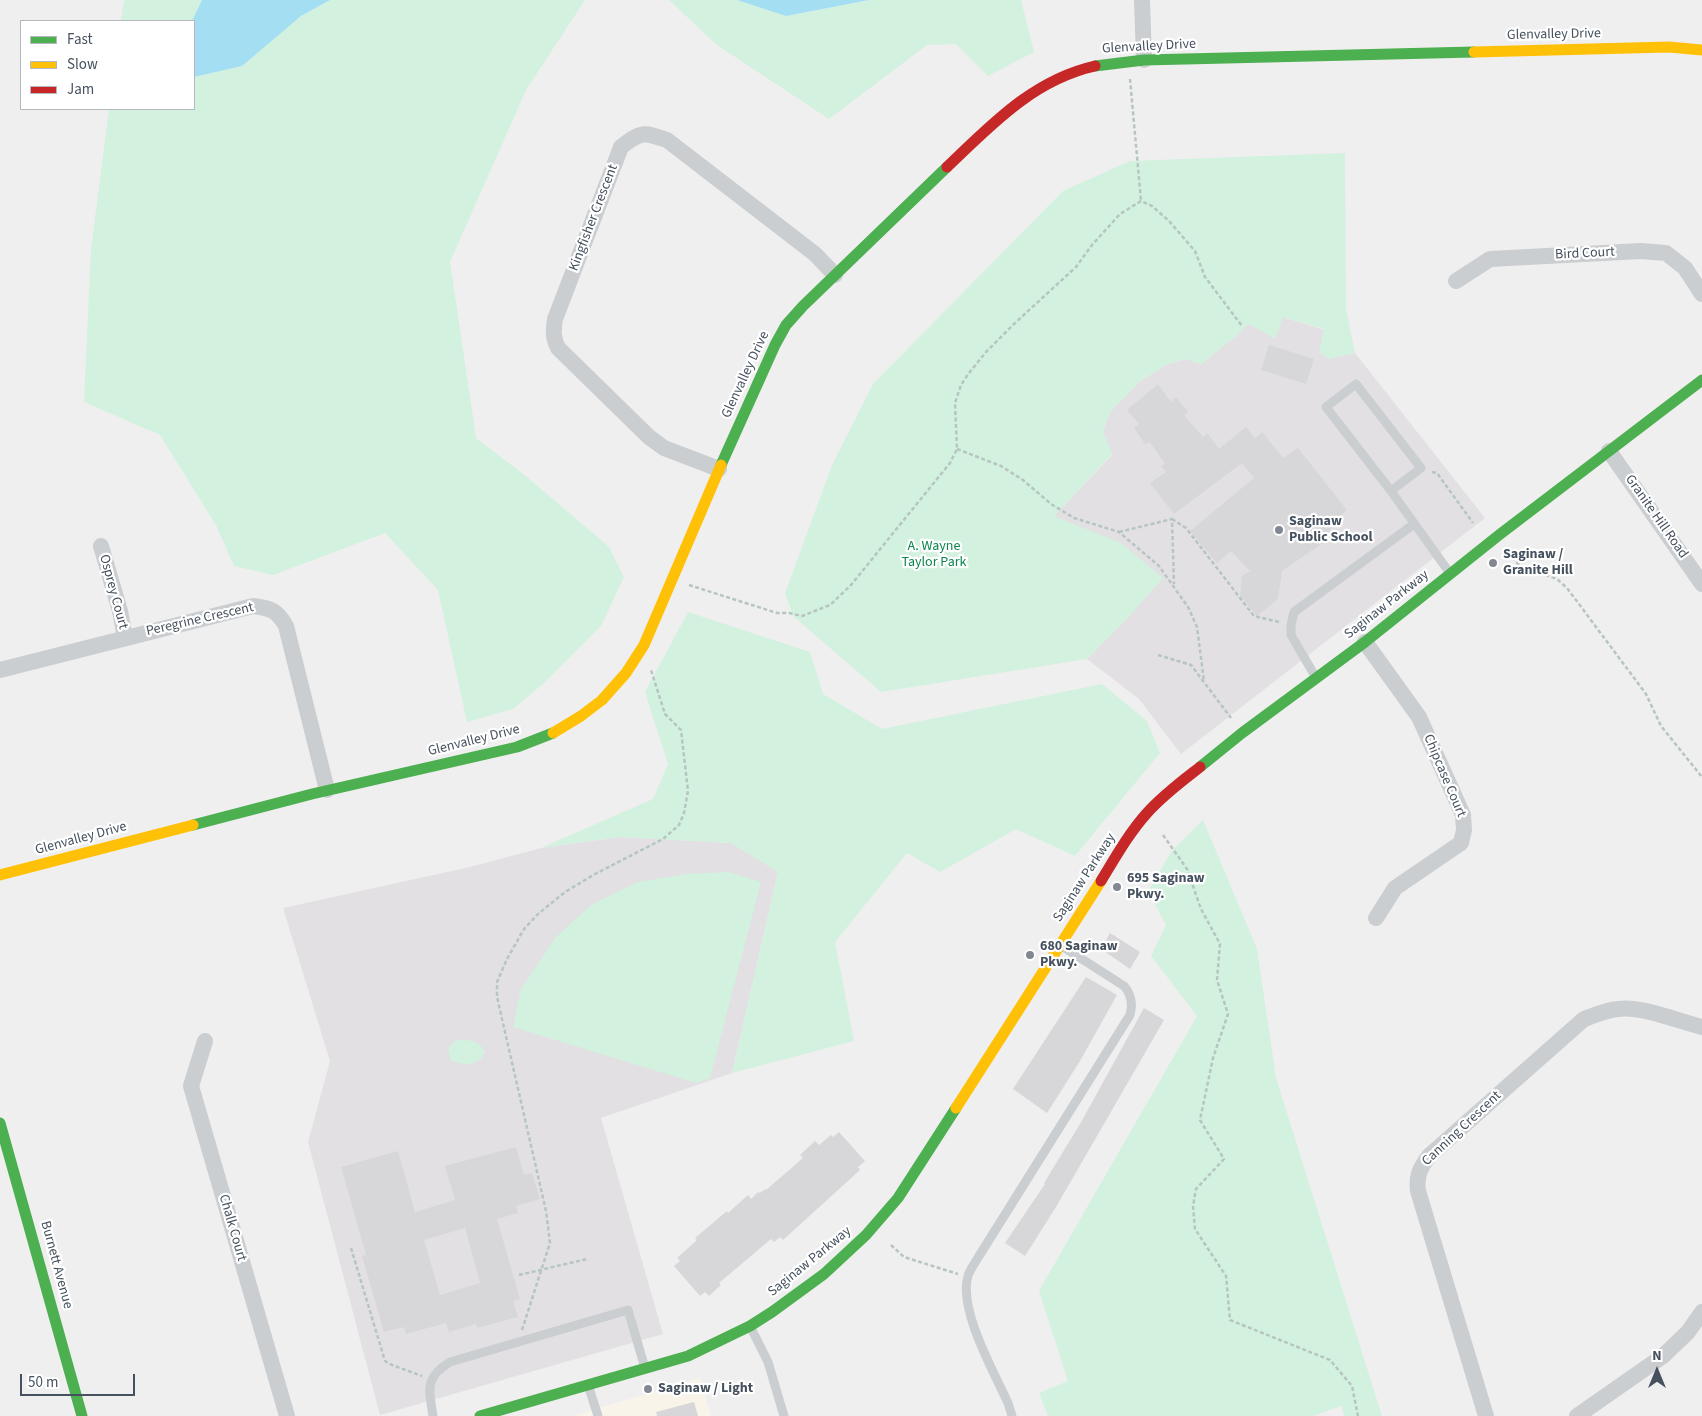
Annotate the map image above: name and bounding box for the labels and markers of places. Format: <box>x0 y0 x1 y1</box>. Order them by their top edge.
place label: Saginaw Public School <box>1289 514 1372 546</box>
marker: Saginaw Public School <box>1273 524 1285 536</box>
place label: Saginaw / Granite Hill <box>1503 547 1573 580</box>
marker: Saginaw / Granite Hill <box>1487 557 1499 569</box>
place label: 695 Saginaw Pkwy. <box>1127 871 1205 904</box>
marker: 695 Saginaw Pkwy. <box>1111 881 1123 893</box>
place label: 680 Saginaw Pkwy. <box>1040 939 1118 972</box>
marker: 680 Saginaw Pkwy. <box>1024 949 1036 961</box>
place label: Saginaw / Light <box>658 1381 753 1397</box>
marker: Saginaw / Light <box>642 1383 654 1395</box>

